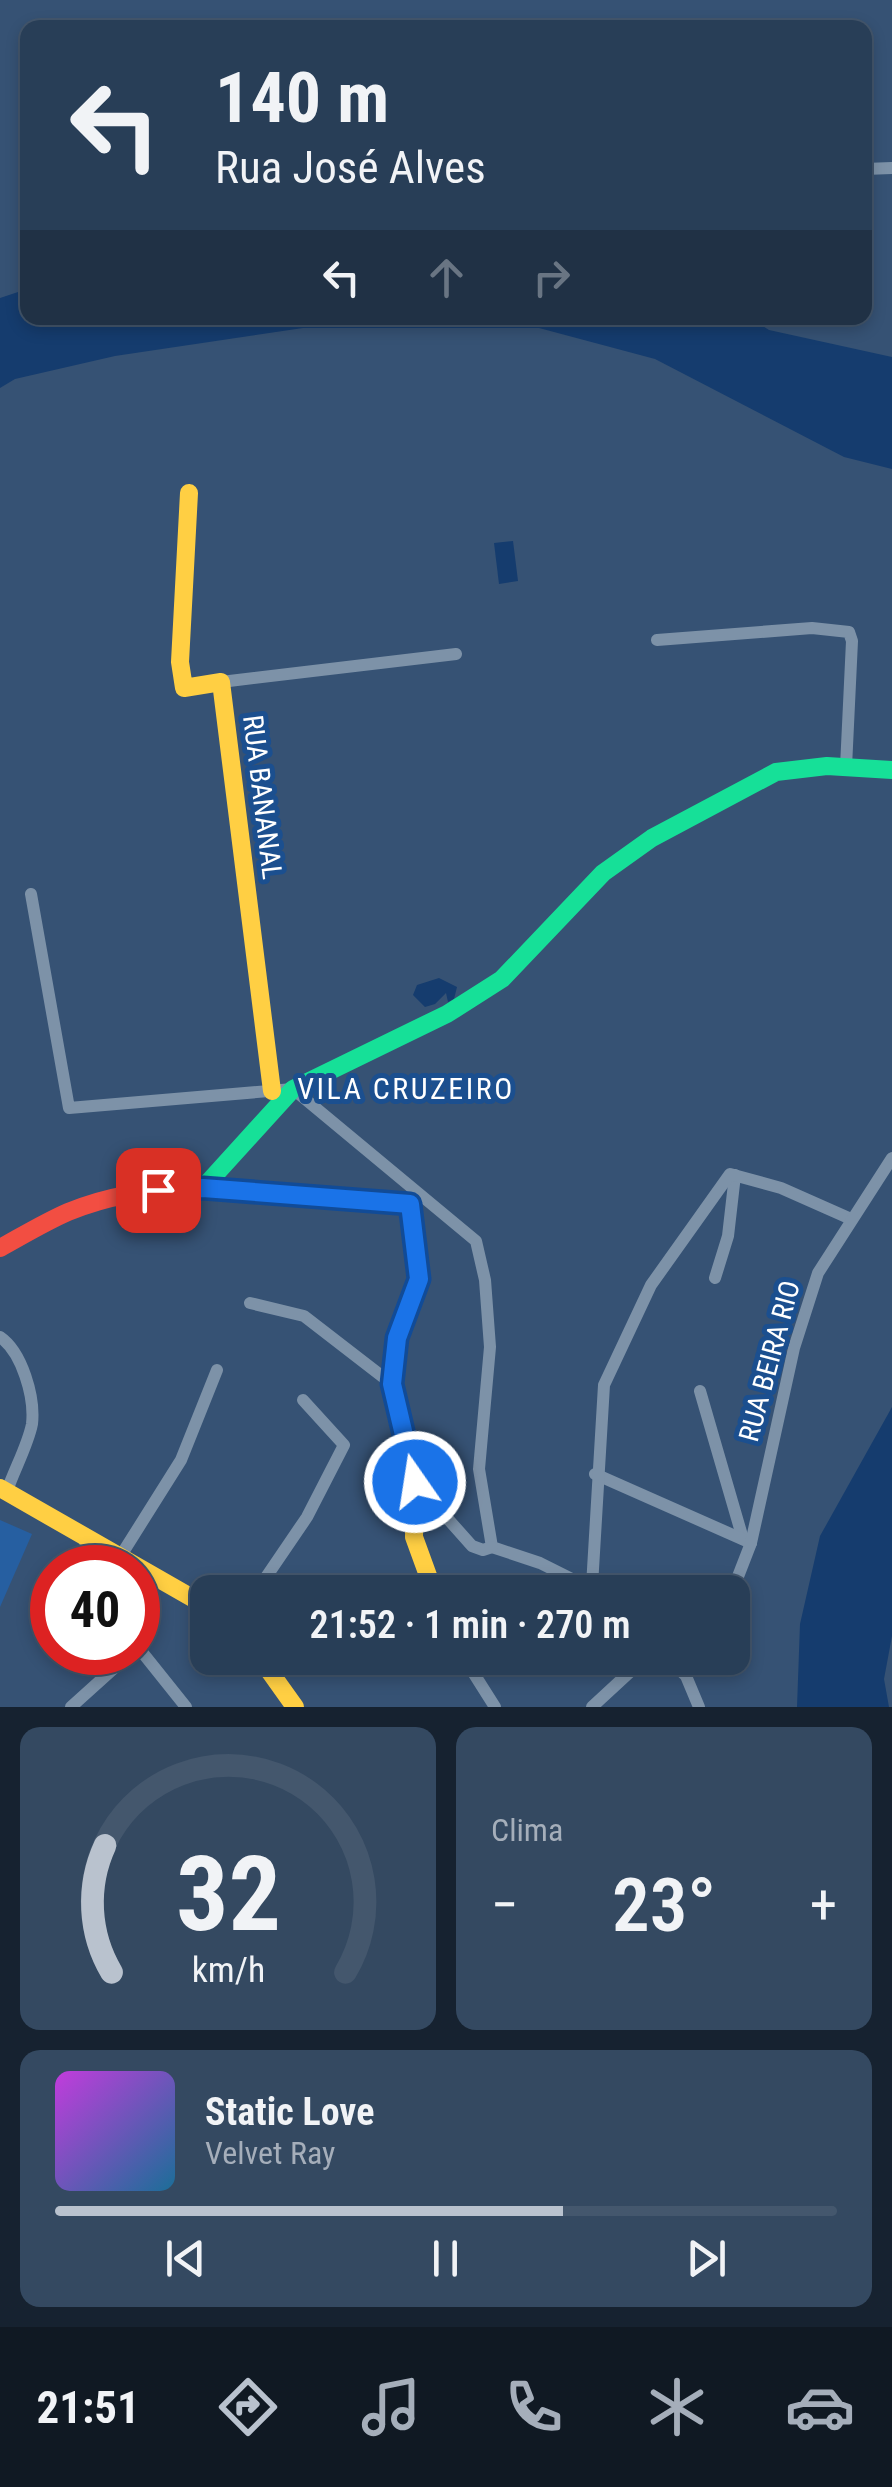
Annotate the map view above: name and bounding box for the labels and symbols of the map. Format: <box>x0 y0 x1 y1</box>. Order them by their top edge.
street label: RUA BANANAL <box>236 713 289 881</box>
district label: VILA CRUZEIRO <box>297 1071 515 1106</box>
pin <box>116 1148 201 1233</box>
street label: RUA BEIRA RIO <box>732 1277 807 1445</box>
position arrow <box>363 1430 467 1534</box>
speed limit sign: 40 <box>30 1545 160 1675</box>

